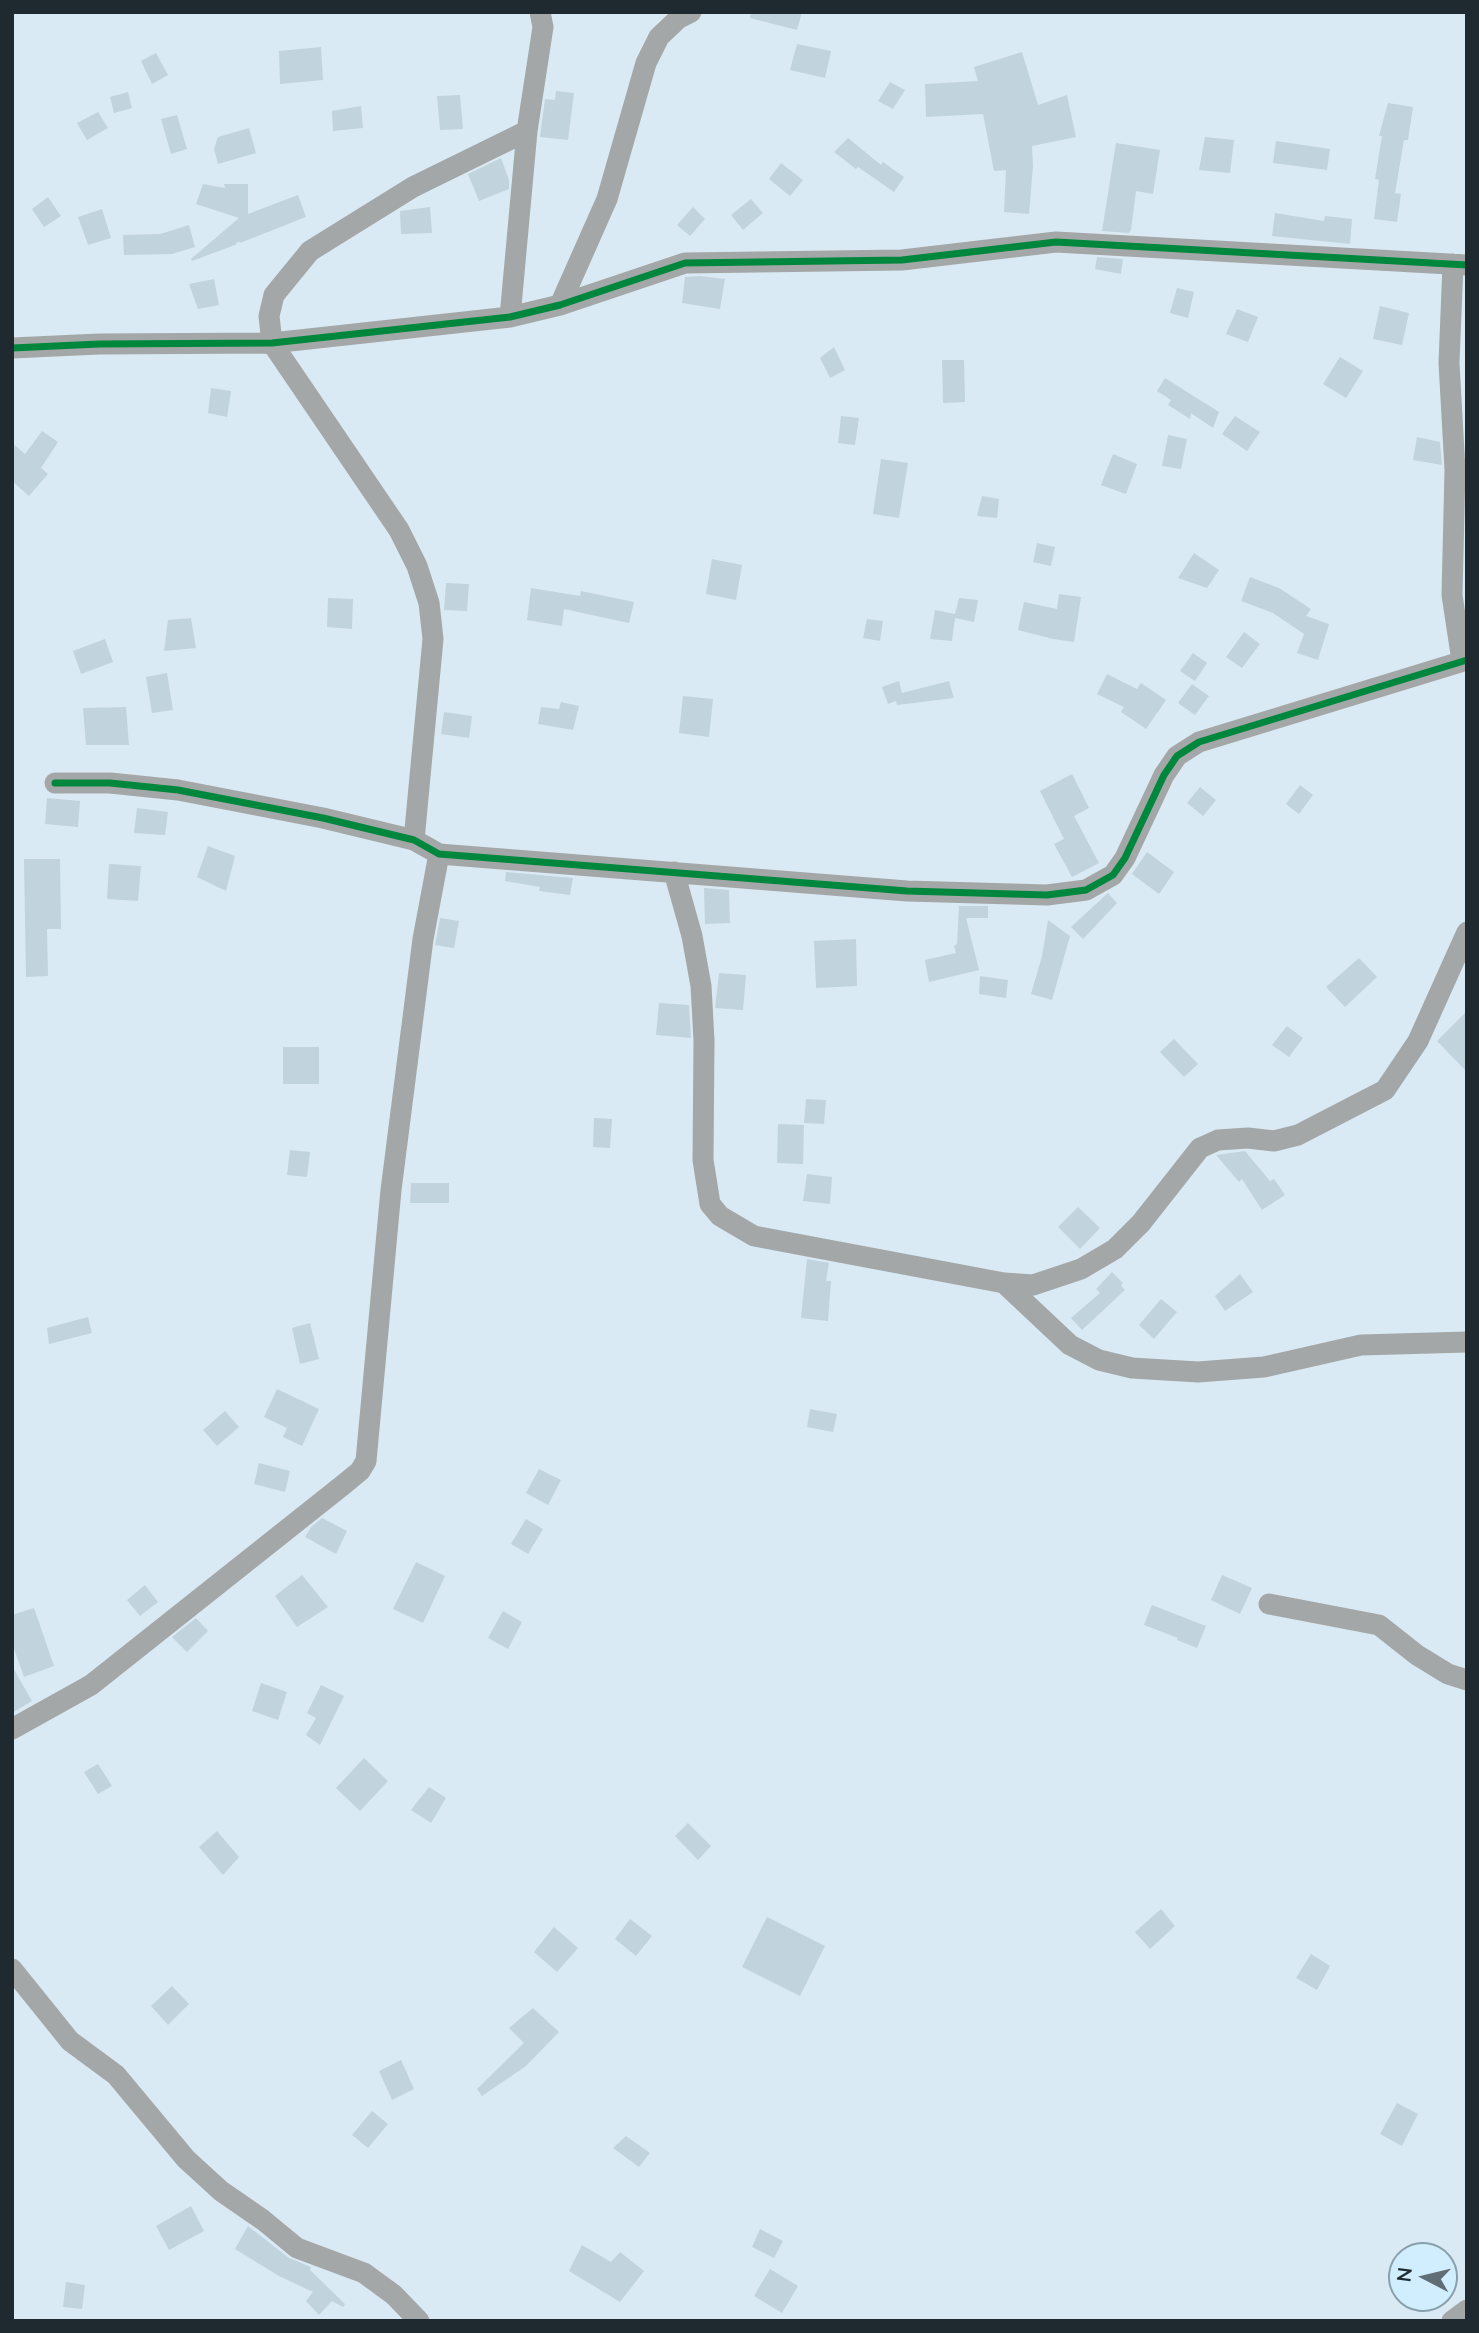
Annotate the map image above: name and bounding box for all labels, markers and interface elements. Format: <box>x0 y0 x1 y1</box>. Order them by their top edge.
north arrow <box>1388 2242 1458 2312</box>
text: N <box>1391 2266 1416 2283</box>

